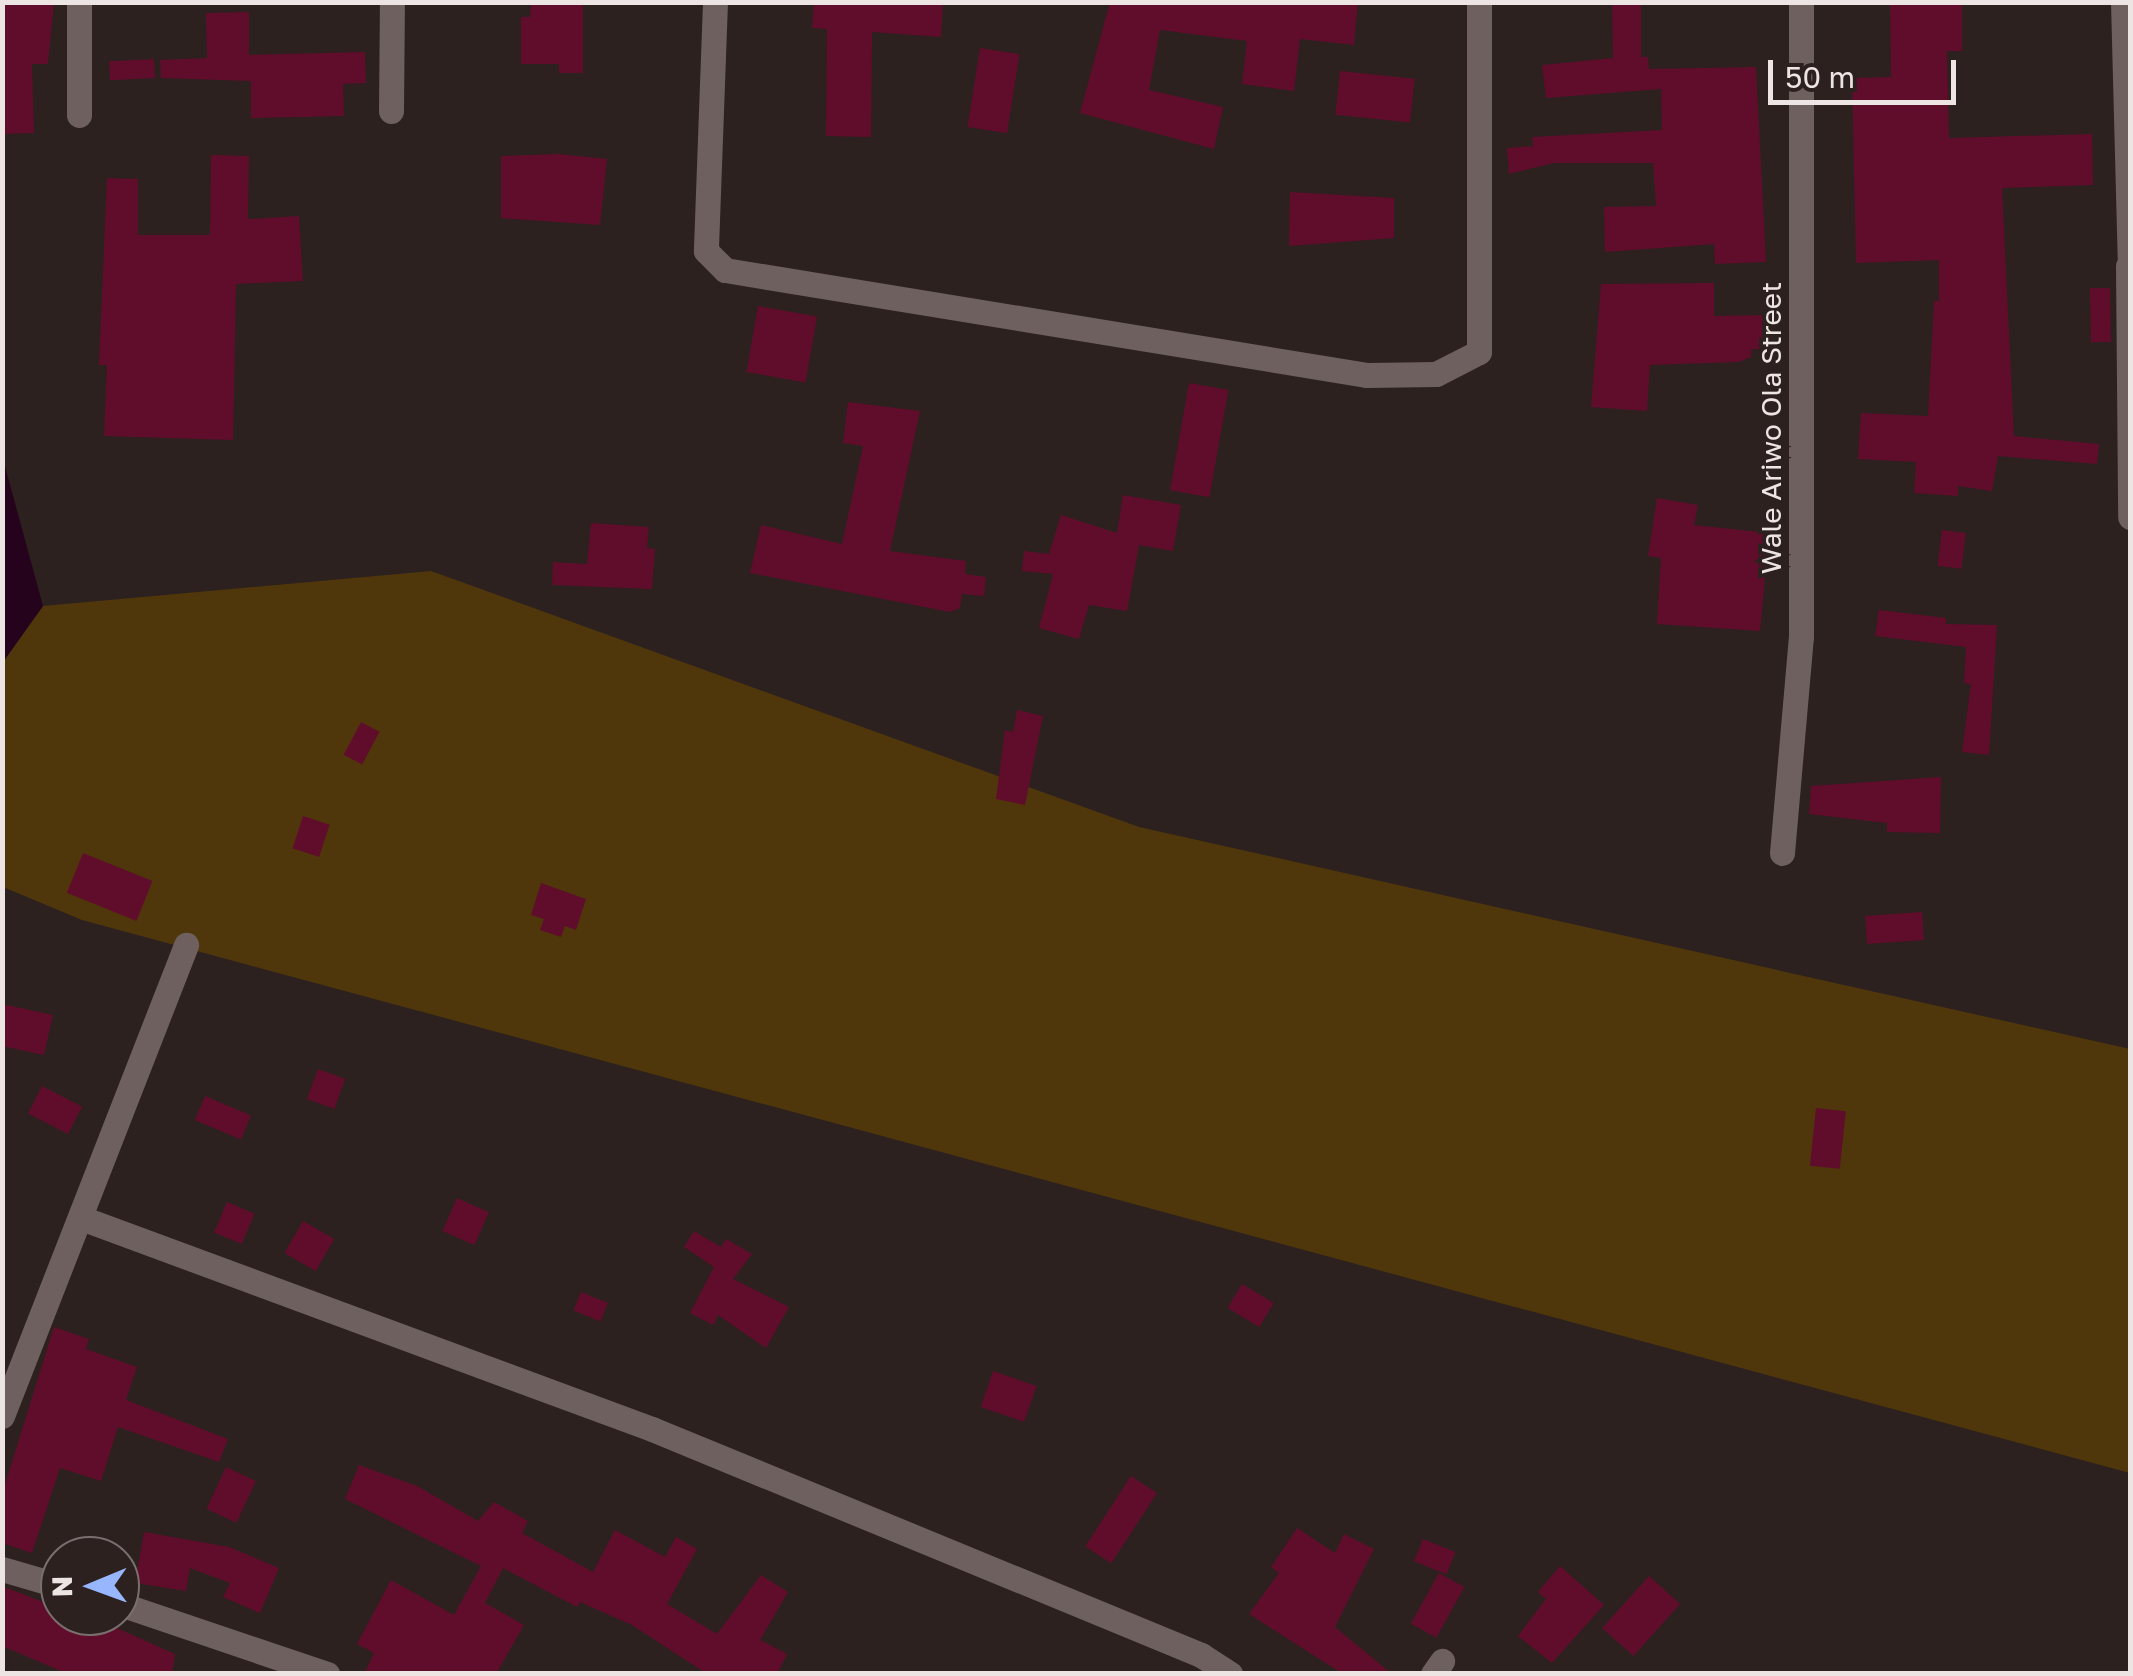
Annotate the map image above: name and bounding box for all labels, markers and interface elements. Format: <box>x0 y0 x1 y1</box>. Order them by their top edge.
scale bar <box>1773 40 1960 102</box>
text: 50 m <box>1785 59 1855 95</box>
street label: Wale Ariwo Ola Street <box>1754 282 1788 574</box>
north arrow <box>40 1536 140 1636</box>
text: N <box>45 1576 78 1597</box>

